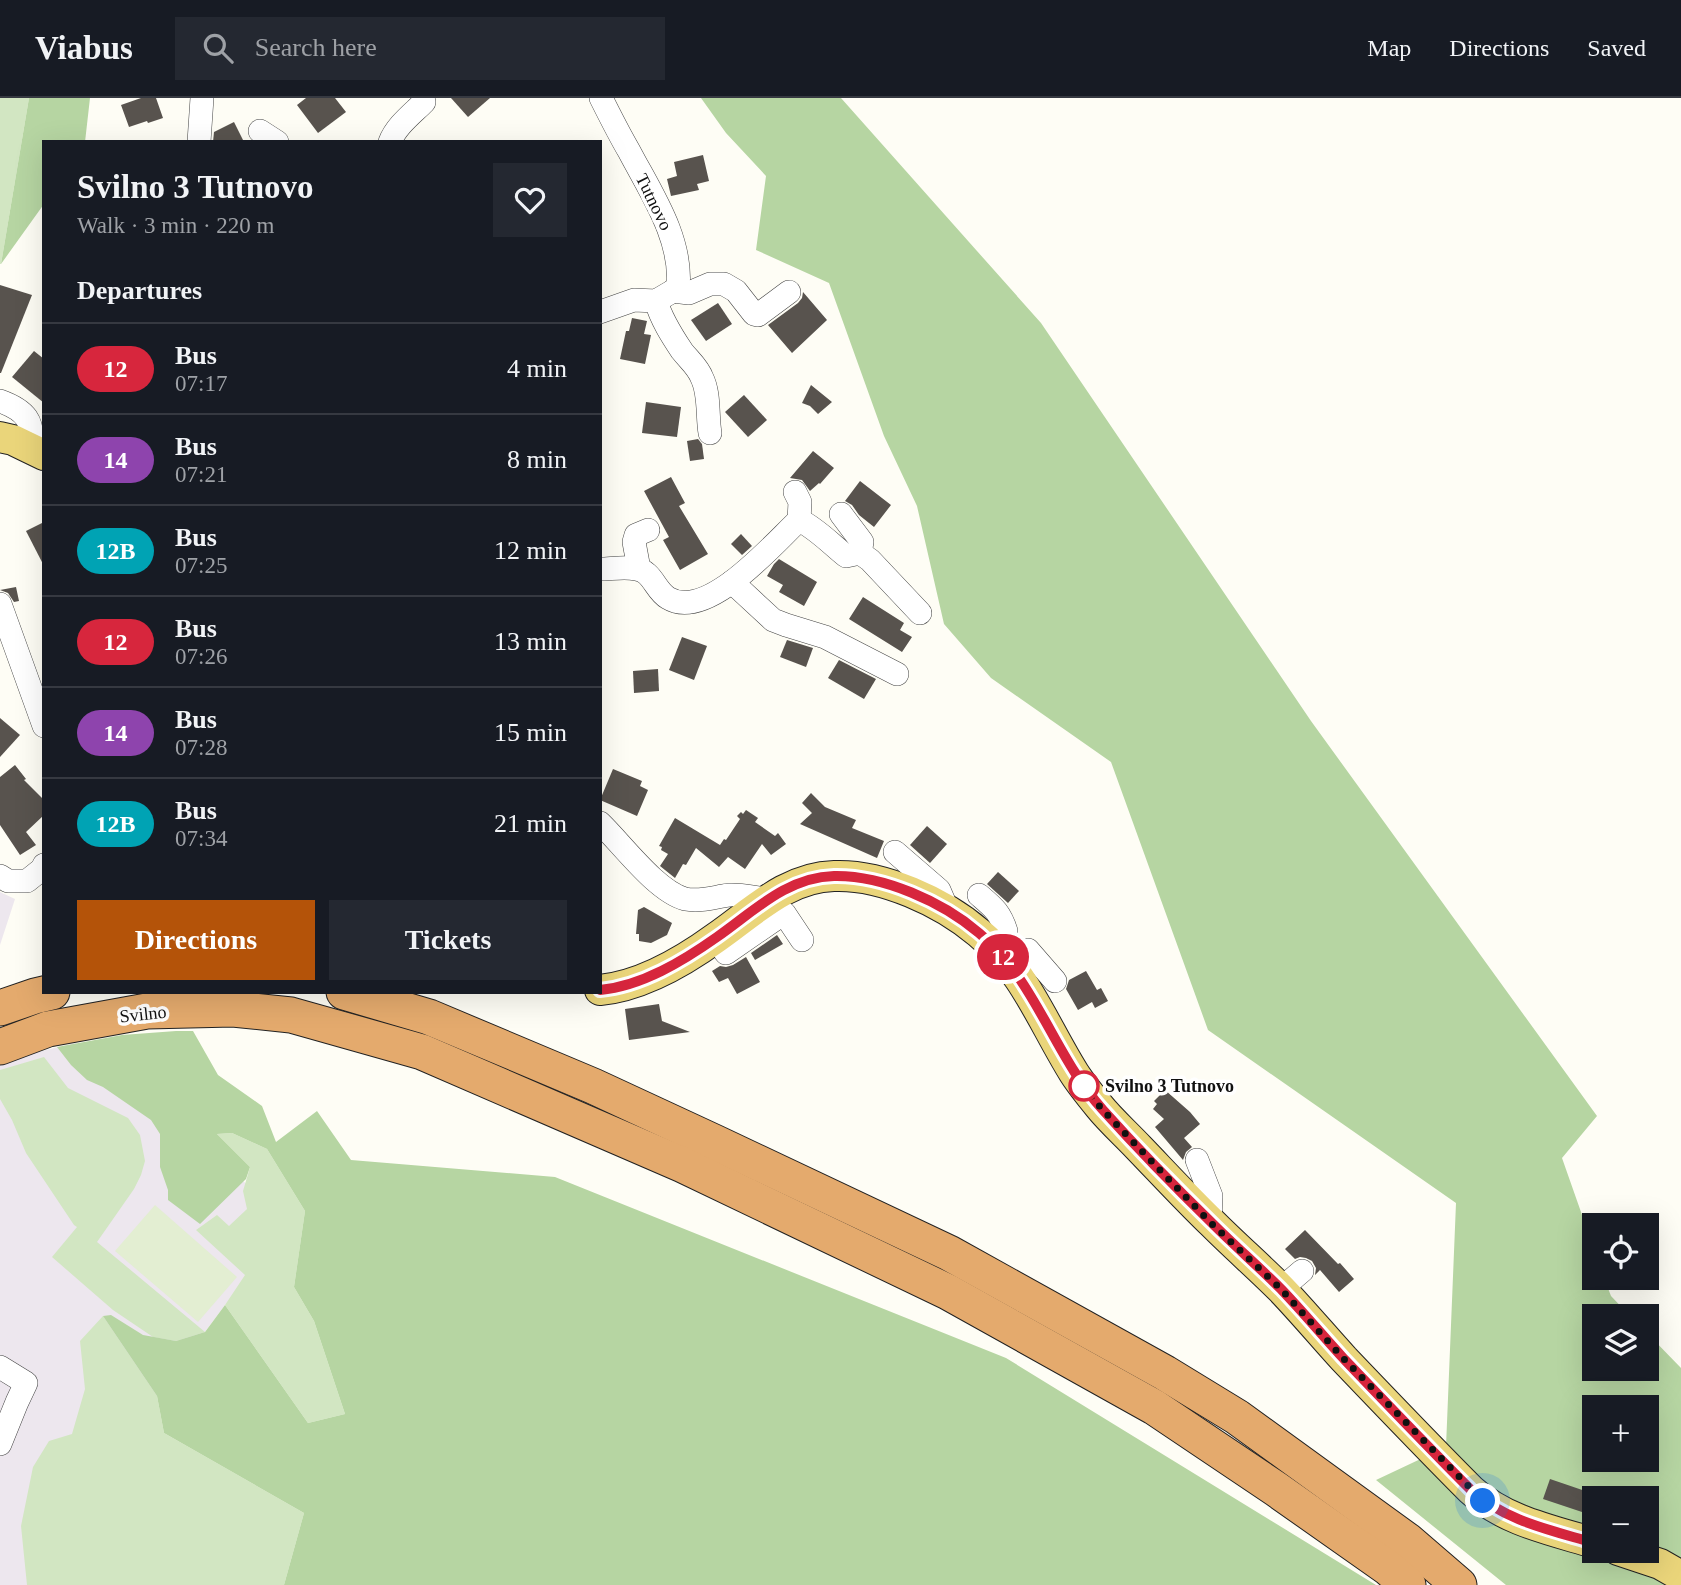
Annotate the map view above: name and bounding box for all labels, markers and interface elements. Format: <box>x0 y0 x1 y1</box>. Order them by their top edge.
search box <box>175 17 665 80</box>
icon: search <box>199 29 237 67</box>
text: Viabus <box>35 30 133 66</box>
text: Search here <box>255 33 377 62</box>
text: Map <box>1367 35 1411 61</box>
text: Directions <box>1449 35 1549 61</box>
text: Saved <box>1587 35 1646 61</box>
button: heart <box>493 163 567 237</box>
text: Svilno 3 Tutnovo <box>77 169 314 205</box>
street label: Tutnovo <box>632 170 676 234</box>
text: Walk · 3 min · 220 m <box>77 213 274 238</box>
text: Departures <box>77 276 202 305</box>
text: Bus <box>175 341 217 370</box>
text: 4 min <box>507 354 567 383</box>
text: 12 <box>104 356 128 382</box>
text: 07:17 <box>175 371 227 396</box>
text: Bus <box>175 432 217 461</box>
text: 8 min <box>507 445 567 474</box>
text: 14 <box>104 447 128 473</box>
text: 07:21 <box>175 462 227 487</box>
text: Bus <box>175 523 217 552</box>
text: 12 min <box>494 536 567 565</box>
text: 12B <box>95 538 136 564</box>
text: 07:25 <box>175 553 227 578</box>
text: Bus <box>175 614 217 643</box>
text: 13 min <box>494 627 567 656</box>
text: 12 <box>104 629 128 655</box>
text: 07:26 <box>175 644 227 669</box>
text: Bus <box>175 705 217 734</box>
text: 15 min <box>494 718 567 747</box>
text: 14 <box>104 720 128 746</box>
text: 07:28 <box>175 735 227 760</box>
text: Bus <box>175 796 217 825</box>
text: 21 min <box>494 809 567 838</box>
text: 12B <box>95 811 136 837</box>
text: 07:34 <box>175 826 227 851</box>
button: Directions <box>77 900 315 980</box>
button: Tickets <box>329 900 567 980</box>
line badge: 12 <box>972 934 1034 980</box>
text: 12 <box>991 944 1015 970</box>
street label: Svilno <box>119 1002 167 1026</box>
marker: Svilno 3 Tutnovo <box>1069 1071 1099 1101</box>
place label: Svilno 3 Tutnovo <box>1105 1076 1234 1096</box>
map controls <box>1582 1213 1659 1563</box>
button: locate <box>1582 1213 1659 1290</box>
button: layers <box>1582 1304 1659 1381</box>
button: + <box>1582 1395 1659 1472</box>
your location <box>1465 1483 1500 1518</box>
button: − <box>1582 1486 1659 1563</box>

